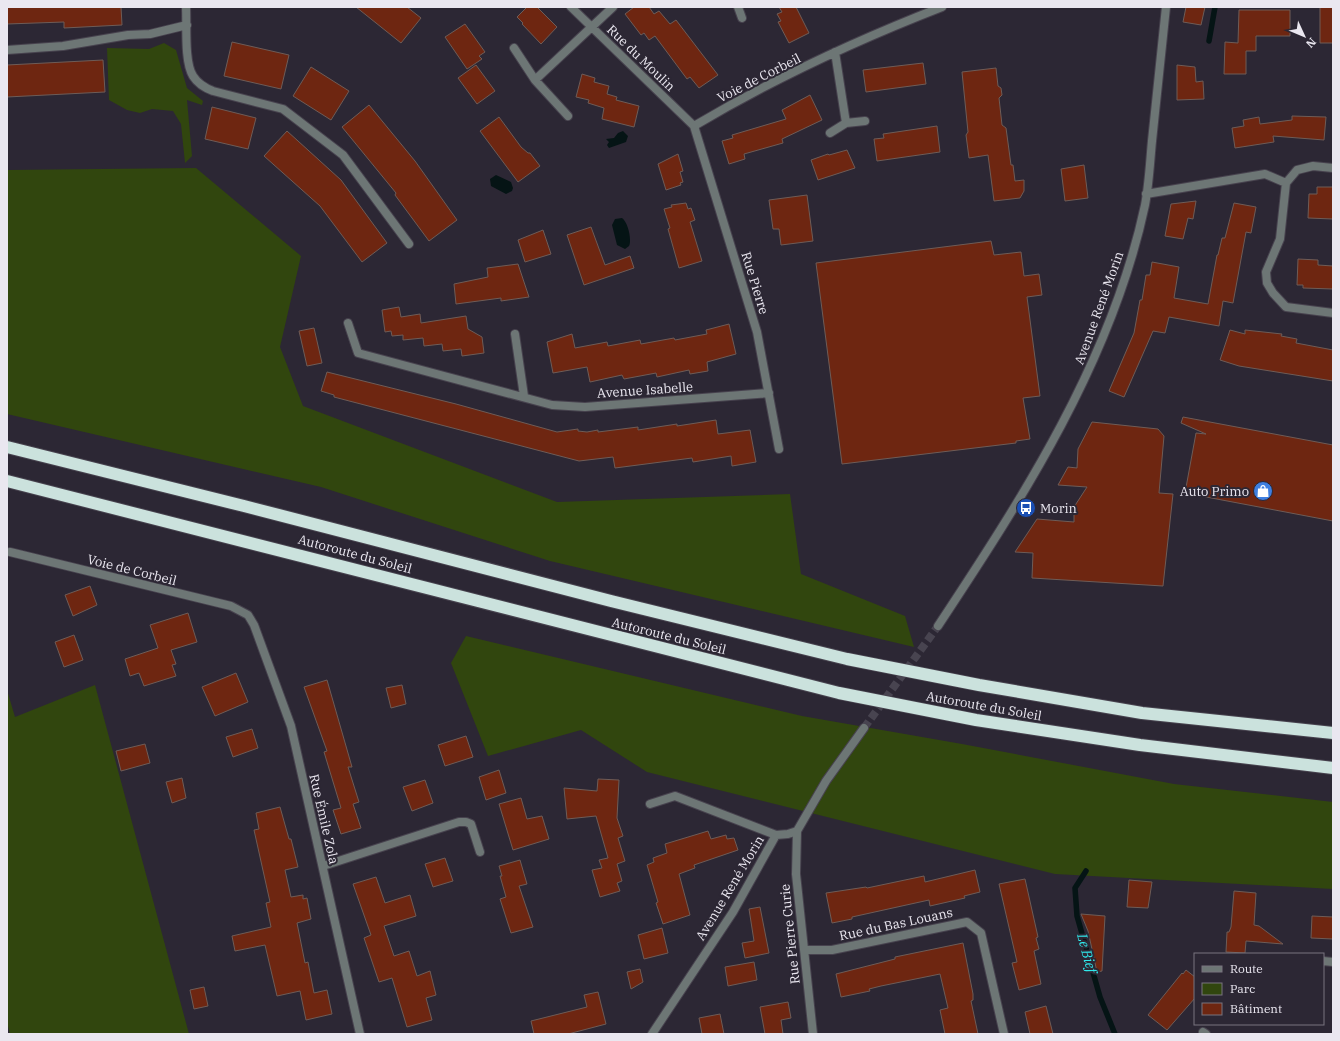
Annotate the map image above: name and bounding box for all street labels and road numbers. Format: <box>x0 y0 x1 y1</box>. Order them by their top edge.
street label: Rue du Moulin <box>603 21 679 95</box>
street label: Voie de Corbeil <box>714 50 804 106</box>
street label: Avenue René Morin <box>1071 249 1127 367</box>
street label: Rue Pierre <box>737 250 773 316</box>
street label: Avenue Isabelle <box>596 378 694 402</box>
street label: Autoroute du Soleil <box>296 531 414 577</box>
street label: Voie de Corbeil <box>86 551 179 589</box>
street label: Autoroute du Soleil <box>610 614 728 658</box>
street label: Autoroute du Soleil <box>925 687 1043 725</box>
street label: Rue Émile Zola <box>305 772 343 866</box>
street label: Avenue René Morin <box>692 832 768 944</box>
street label: Rue Pierre Curie <box>776 883 804 985</box>
street label: Rue du Bas Louans <box>838 904 954 944</box>

